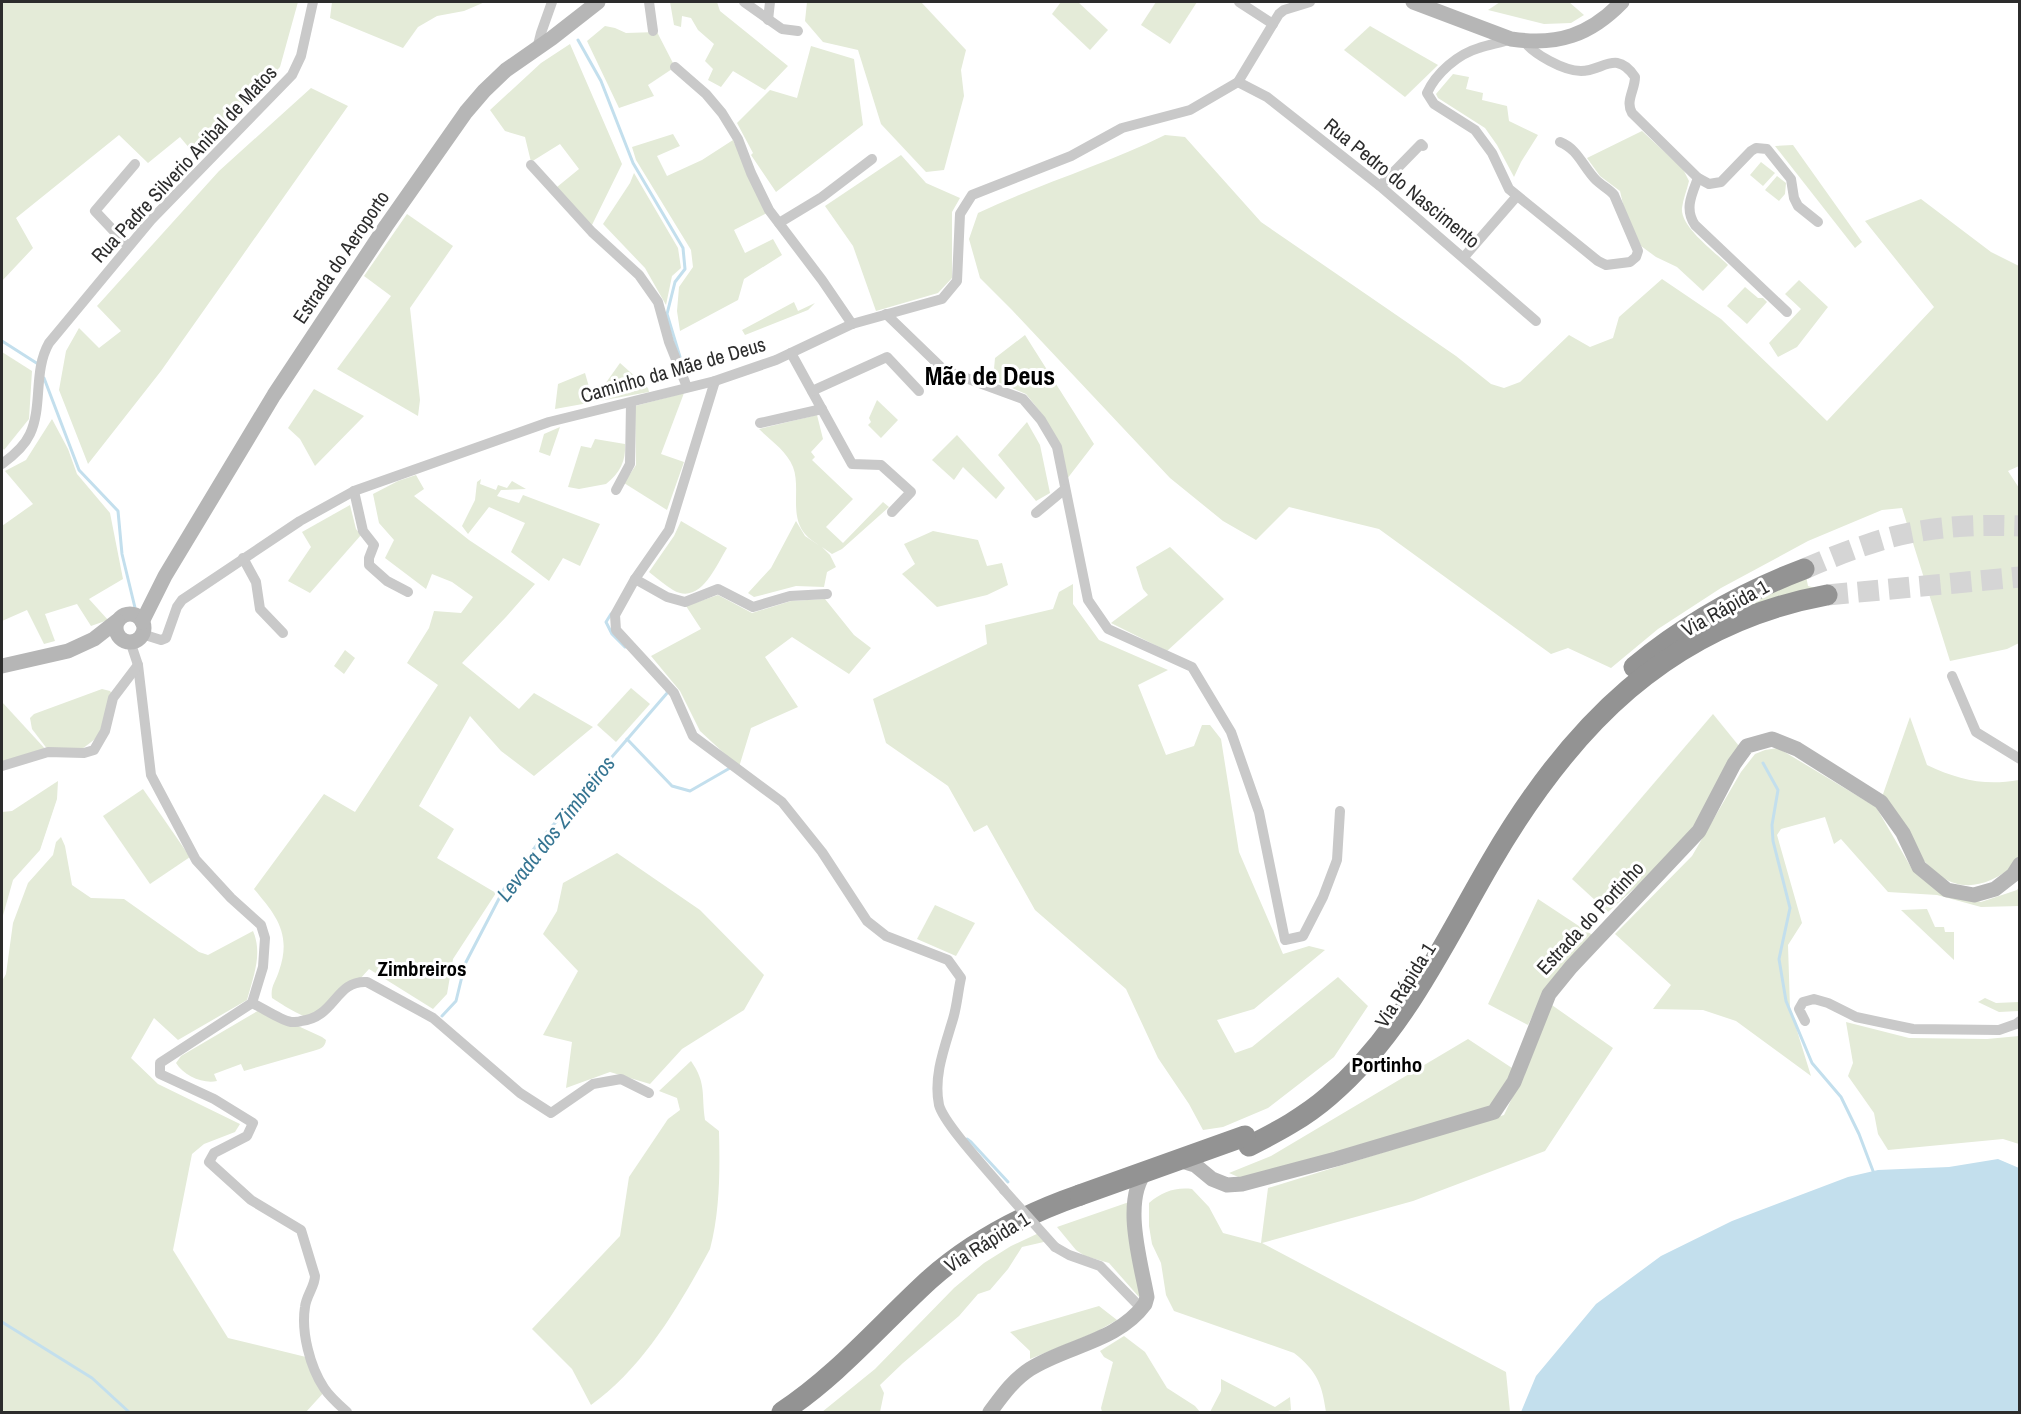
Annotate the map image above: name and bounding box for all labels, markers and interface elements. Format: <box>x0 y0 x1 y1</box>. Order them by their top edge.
street label: Rua Padre Silverio Anibal de Matos <box>85 59 282 268</box>
street label: Rua Pedro do Nascimento <box>1319 111 1486 254</box>
street label: Estrada do Aeroporto <box>286 185 395 329</box>
street label: Caminho da Mãe de Deus <box>577 330 769 409</box>
district label: Mãe de Deus <box>925 358 1055 393</box>
street label: Via Rápida 1 <box>1676 573 1773 643</box>
water label: Levada dos Zimbreiros <box>490 750 622 907</box>
street label: Estrada do Portinho <box>1530 855 1649 980</box>
street label: Via Rápida 1 <box>1368 937 1441 1032</box>
district label: Zimbreiros <box>378 954 467 983</box>
district label: Portinho <box>1352 1050 1422 1079</box>
street label: Via Rápida 1 <box>939 1205 1034 1278</box>

